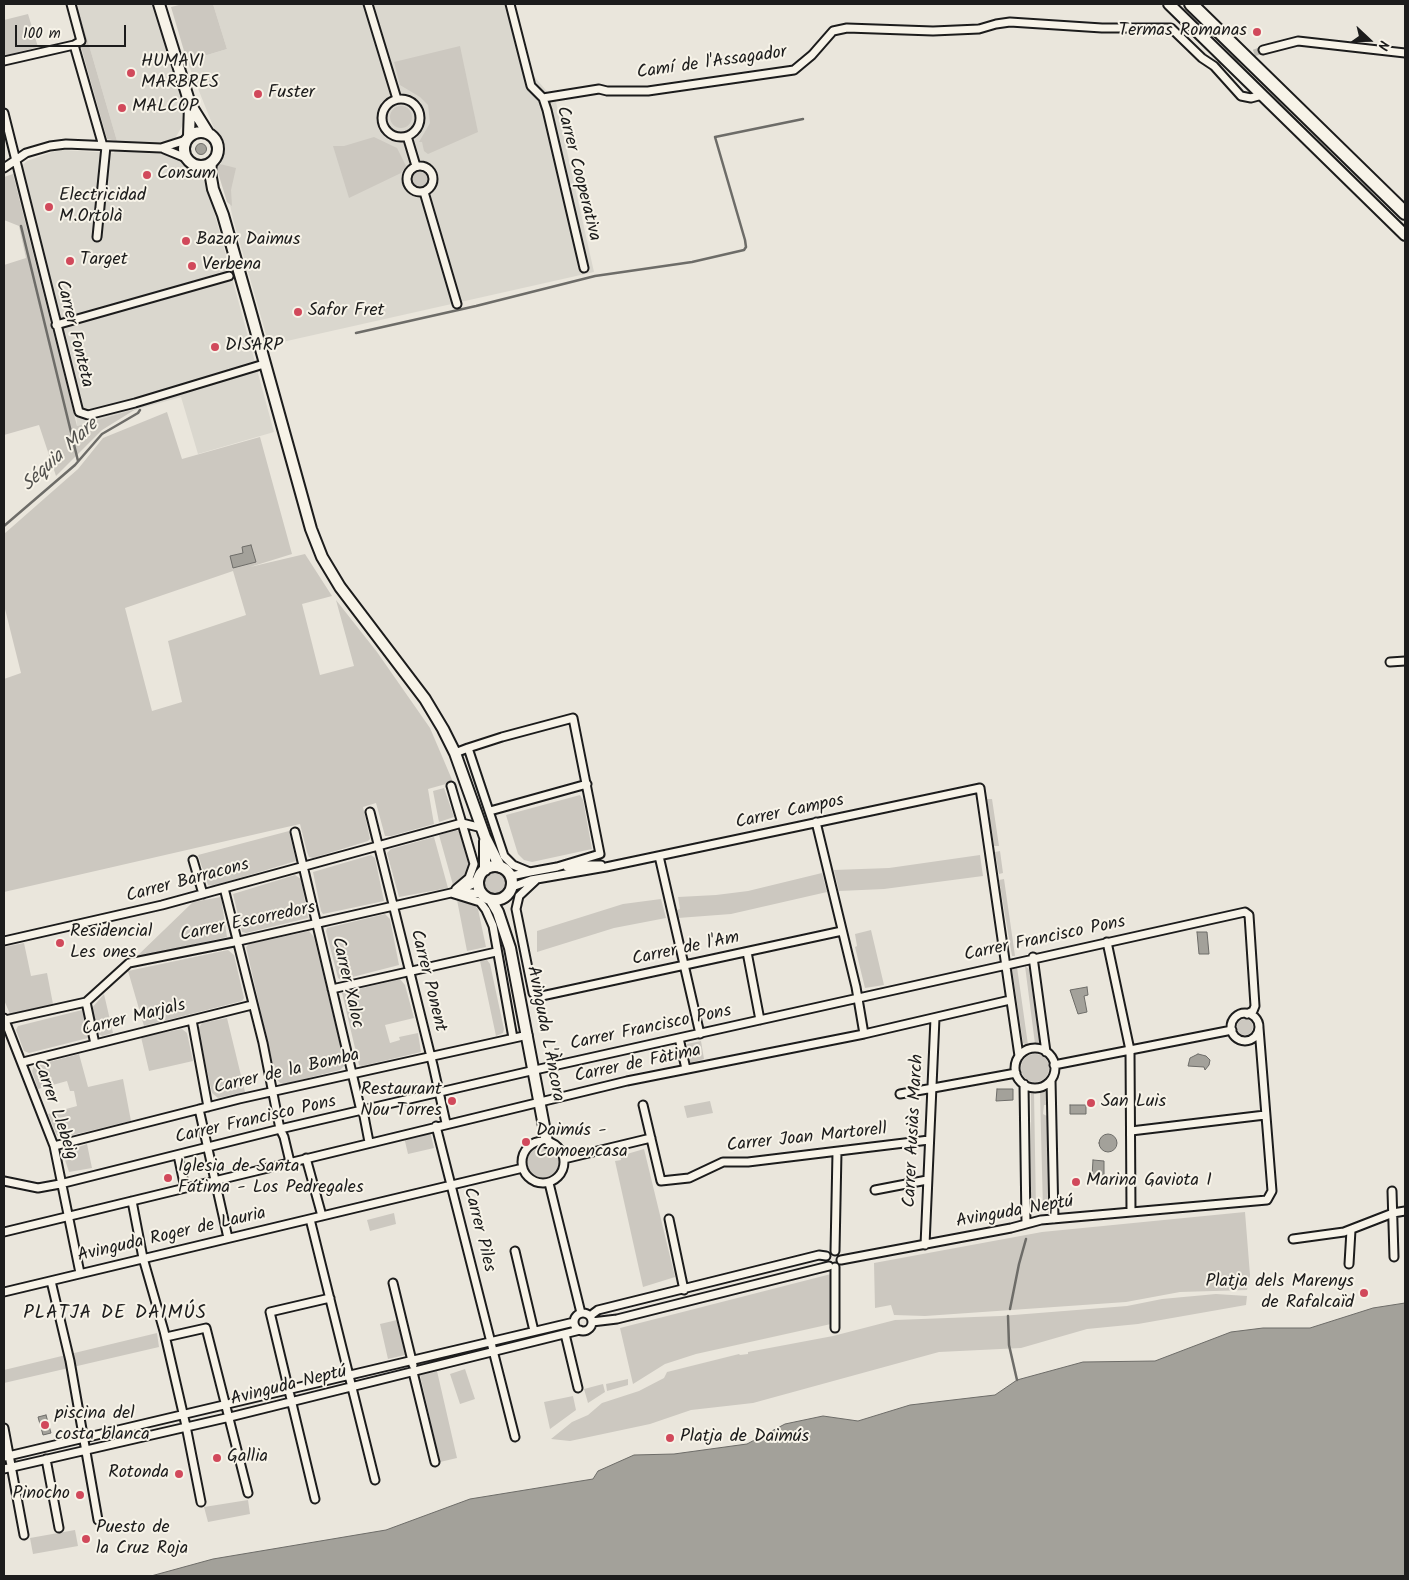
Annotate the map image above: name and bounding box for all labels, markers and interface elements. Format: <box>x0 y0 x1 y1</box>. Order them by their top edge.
scale bar <box>18 15 129 47</box>
north arrow <box>1344 15 1394 65</box>
place label: Termas Romanas <box>1119 21 1247 43</box>
text: 100 m <box>23 22 61 46</box>
marker: Termas Romanas <box>1251 26 1263 38</box>
text: N <box>1371 37 1395 53</box>
street label: Camí de l'Assagador <box>636 43 788 85</box>
place label: HUMAVI MARBRES <box>141 52 219 94</box>
marker: HUMAVI MARBRES <box>125 67 137 79</box>
place label: Fuster <box>268 83 315 105</box>
marker: Fuster <box>252 88 264 100</box>
place label: MALCOP <box>132 97 199 119</box>
marker: MALCOP <box>116 102 128 114</box>
street label: Carrer Cooperativa <box>550 104 604 244</box>
place label: Consum <box>157 164 216 186</box>
marker: Consum <box>141 169 153 181</box>
place label: Electricidad M.Ortolà <box>59 186 146 228</box>
marker: Electricidad M.Ortolà <box>43 201 55 213</box>
place label: Bazar Daimus <box>196 230 300 252</box>
marker: Bazar Daimus <box>180 235 192 247</box>
place label: Target <box>80 250 128 272</box>
marker: Target <box>64 255 76 267</box>
place label: Verbena <box>202 255 261 277</box>
marker: Verbena <box>186 260 198 272</box>
street label: Carrer Fonteta <box>49 278 97 390</box>
place label: Safor Fret <box>308 301 385 323</box>
marker: Safor Fret <box>292 306 304 318</box>
place label: DISARP <box>225 336 283 358</box>
marker: DISARP <box>209 341 221 353</box>
water label: Séquia Mare <box>18 415 104 497</box>
street label: Carrer Campos <box>734 791 846 835</box>
street label: Carrer Barracons <box>124 855 252 909</box>
street label: Carrer Escorredors <box>178 898 318 948</box>
street label: Carrer Francisco Pons <box>962 912 1128 968</box>
place label: Residencial Les ones <box>70 922 152 964</box>
street label: Carrer Ponent <box>404 928 450 1034</box>
street label: Carrer de l'Am <box>630 928 742 972</box>
street label: Carrer Xaloc <box>325 935 367 1031</box>
marker: Residencial Les ones <box>54 937 66 949</box>
street label: Avinguda L'Àncora <box>520 964 568 1104</box>
street label: Carrer Marjals <box>80 996 188 1042</box>
street label: Carrer Francisco Pons <box>568 1001 734 1057</box>
street label: Carrer de Fàtima <box>573 1041 703 1089</box>
street label: Carrer de la Bomba <box>212 1046 362 1100</box>
street label: Carrer Ausiàs March <box>900 1054 930 1208</box>
street label: Carrer Llebeig <box>27 1057 81 1163</box>
place label: Restaurant Nou Torres <box>360 1080 442 1122</box>
street label: Carrer Francisco Pons <box>173 1092 339 1150</box>
place label: San Luis <box>1101 1092 1166 1114</box>
marker: Restaurant Nou Torres <box>446 1095 458 1107</box>
marker: San Luis <box>1085 1097 1097 1109</box>
street label: Carrer Joan Martorell <box>726 1120 888 1158</box>
place label: Daimús - Comoencasa <box>536 1121 628 1164</box>
marker: Daimús - Comoencasa <box>520 1136 532 1148</box>
place label: Iglesia de Santa Fátima - Los Pedregales <box>178 1157 364 1200</box>
place label: Marina Gaviota I <box>1086 1171 1212 1193</box>
marker: Iglesia de Santa Fátima - Los Pedregales <box>162 1172 174 1184</box>
marker: Marina Gaviota I <box>1070 1176 1082 1188</box>
street label: Carrer Piles <box>457 1185 499 1275</box>
street label: Avinguda Neptú <box>955 1192 1075 1234</box>
street label: Avinguda Roger de Lauria <box>76 1204 268 1268</box>
place label: Platja dels Marenys de Rafalcaïd <box>1205 1272 1354 1315</box>
marker: Platja dels Marenys de Rafalcaïd <box>1358 1287 1370 1299</box>
district label: PLATJA DE DAIMÚS <box>21 1304 209 1326</box>
street label: Avinguda Neptú <box>229 1362 349 1412</box>
place label: piscina del costa blanca <box>55 1404 150 1446</box>
marker: piscina del costa blanca <box>39 1419 51 1431</box>
place label: Platja de Daimús <box>680 1427 809 1449</box>
marker: Platja de Daimús <box>664 1432 676 1444</box>
place label: Gallia <box>227 1447 268 1469</box>
marker: Gallia <box>211 1452 223 1464</box>
place label: Rotonda <box>108 1463 169 1485</box>
marker: Rotonda <box>173 1468 185 1480</box>
place label: Pinocho <box>12 1484 70 1506</box>
marker: Pinocho <box>74 1489 86 1501</box>
place label: Puesto de la Cruz Roja <box>96 1518 188 1560</box>
marker: Puesto de la Cruz Roja <box>80 1533 92 1545</box>

